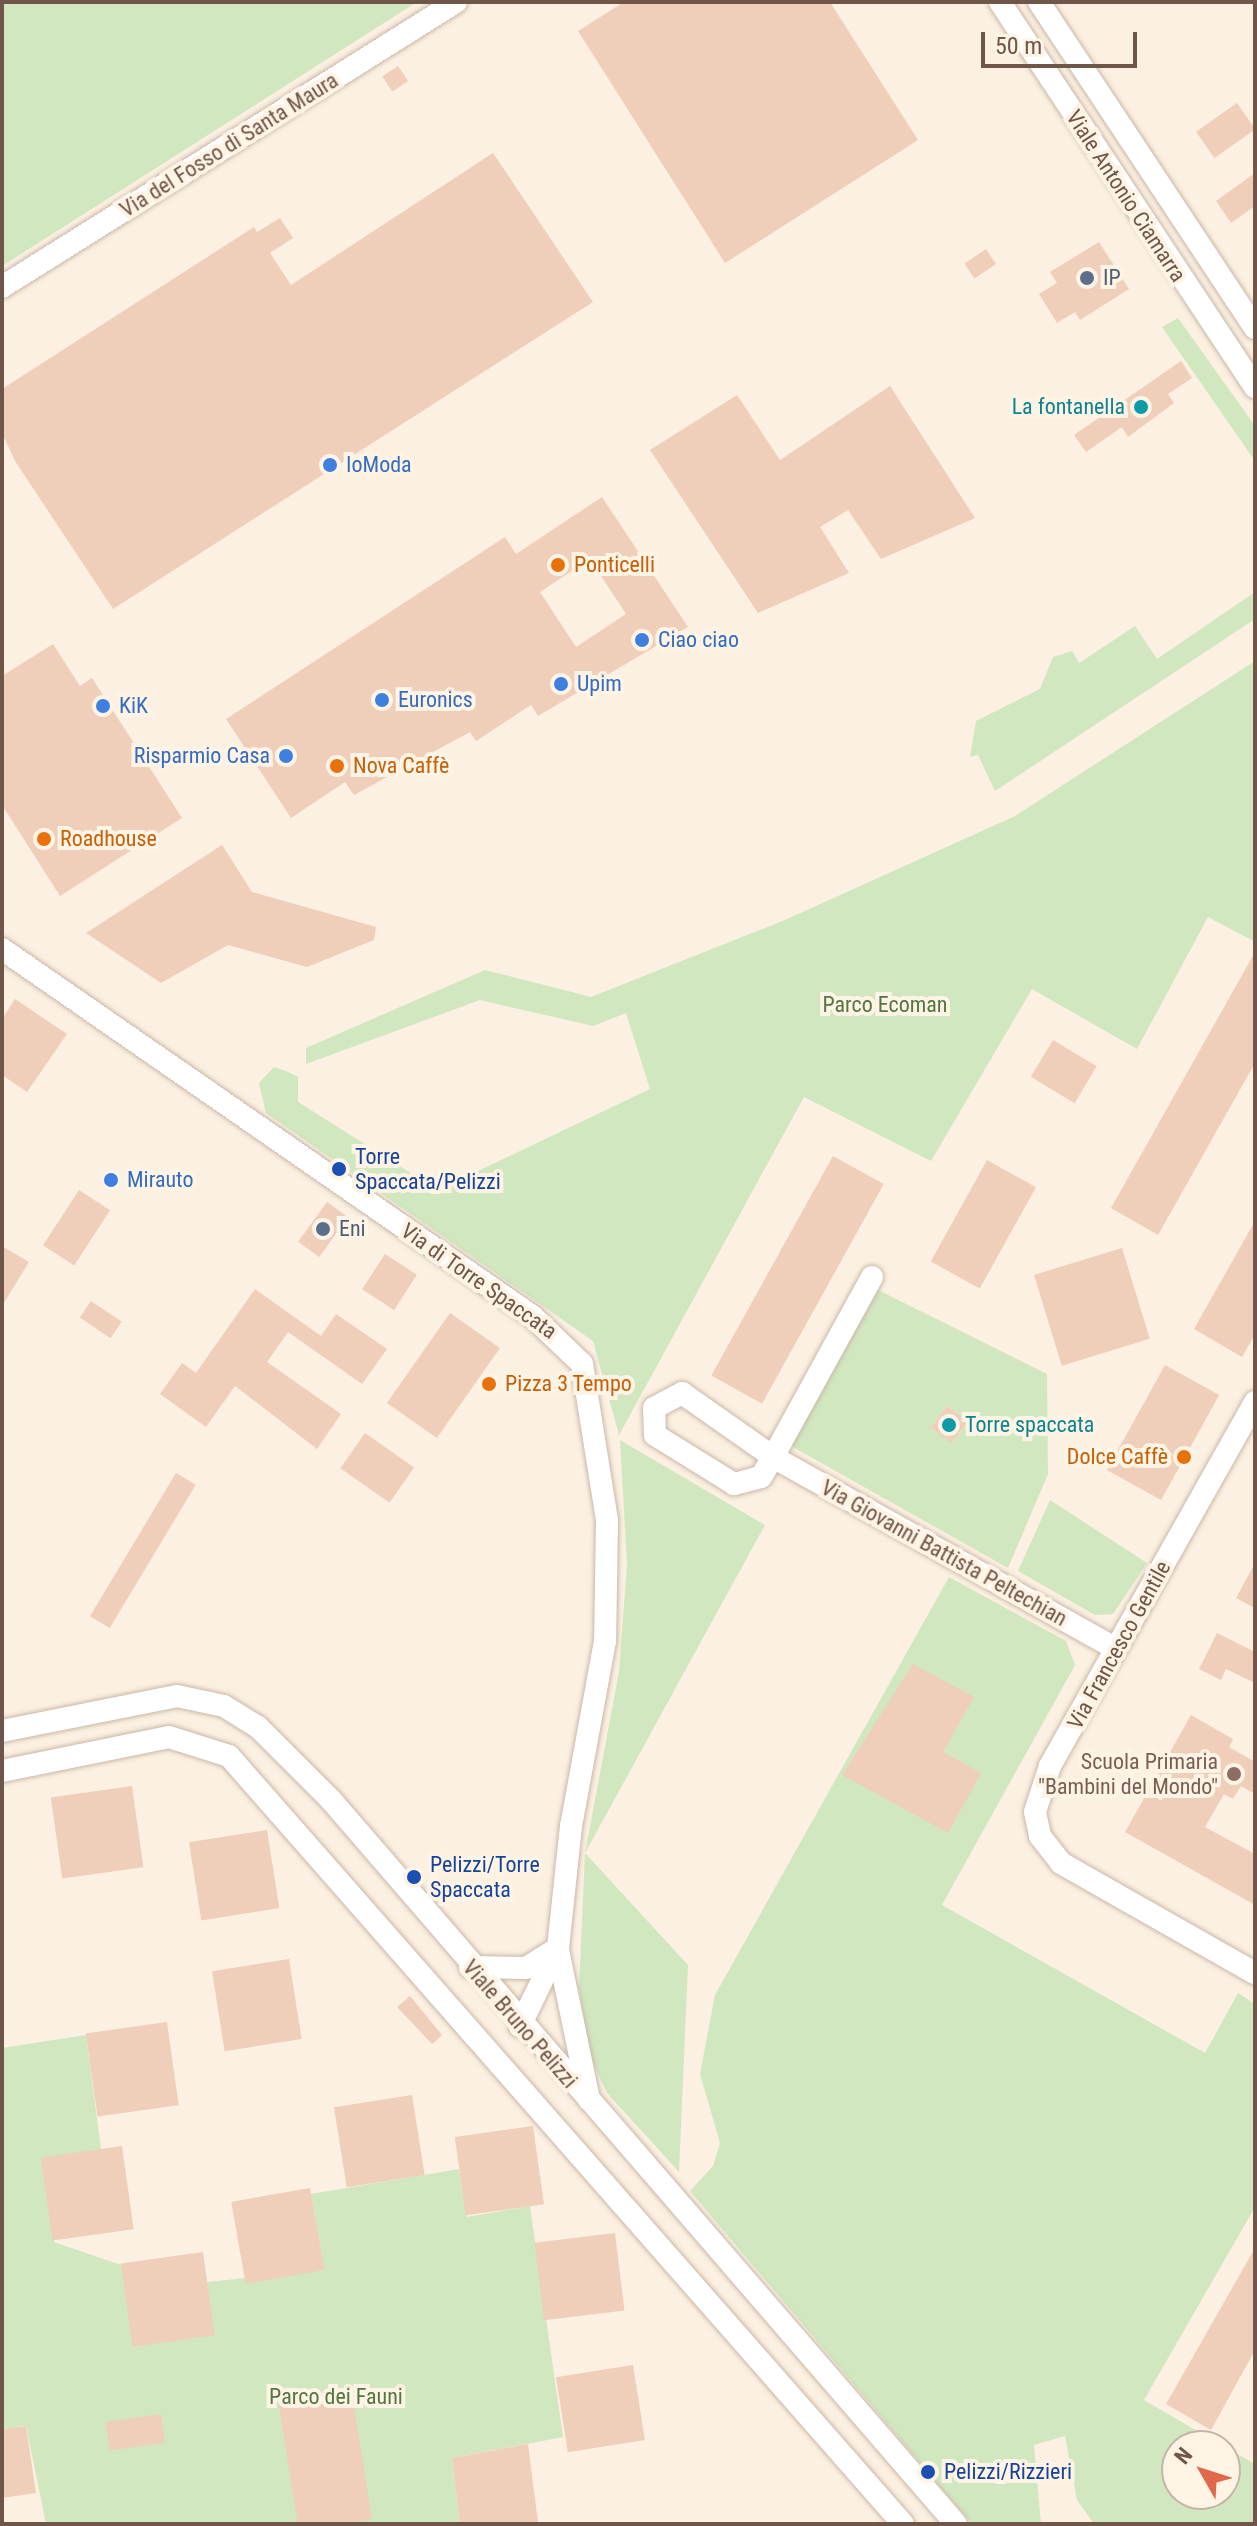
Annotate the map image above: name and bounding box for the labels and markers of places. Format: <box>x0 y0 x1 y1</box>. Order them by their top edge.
place label: IP <box>1103 265 1121 291</box>
marker: IP <box>1078 269 1096 287</box>
place label: La fontanella <box>1012 394 1125 420</box>
marker: La fontanella <box>1132 398 1150 416</box>
place label: IoModa <box>346 452 412 478</box>
marker: IoModa <box>321 456 339 474</box>
place label: Ponticelli <box>574 552 655 578</box>
marker: Ponticelli <box>549 556 567 574</box>
place label: Ciao ciao <box>658 627 739 653</box>
marker: Ciao ciao <box>633 631 651 649</box>
place label: Upim <box>577 671 622 697</box>
marker: Upim <box>552 675 570 693</box>
place label: Euronics <box>398 687 473 713</box>
marker: Euronics <box>373 691 391 709</box>
place label: KiK <box>119 693 148 719</box>
marker: KiK <box>94 697 112 715</box>
place label: Risparmio Casa <box>134 743 270 769</box>
marker: Risparmio Casa <box>277 747 295 765</box>
place label: Nova Caffè <box>353 753 449 779</box>
marker: Nova Caffè <box>328 757 346 775</box>
place label: Roadhouse <box>60 826 157 852</box>
marker: Roadhouse <box>35 830 53 848</box>
place label: Torre Spaccata/Pelizzi <box>355 1143 501 1194</box>
marker: Torre Spaccata/Pelizzi <box>330 1160 348 1178</box>
place label: Mirauto <box>127 1167 193 1193</box>
marker: Mirauto <box>102 1171 120 1189</box>
place label: Eni <box>339 1216 366 1242</box>
marker: Eni <box>314 1220 332 1238</box>
place label: Pizza 3 Tempo <box>505 1371 632 1397</box>
marker: Pizza 3 Tempo <box>480 1375 498 1393</box>
place label: Torre spaccata <box>965 1412 1094 1438</box>
marker: Torre spaccata <box>940 1416 958 1434</box>
place label: Dolce Caffè <box>1067 1444 1168 1470</box>
marker: Dolce Caffè <box>1175 1448 1193 1466</box>
place label: Scuola Primaria "Bambini del Mondo" <box>1038 1748 1218 1800</box>
marker: Scuola Primaria "Bambini del Mondo" <box>1225 1765 1243 1783</box>
place label: Pelizzi/Torre Spaccata <box>430 1851 540 1902</box>
marker: Pelizzi/Torre Spaccata <box>405 1868 423 1886</box>
place label: Pelizzi/Rizzieri <box>944 2459 1072 2485</box>
marker: Pelizzi/Rizzieri <box>919 2463 937 2481</box>

